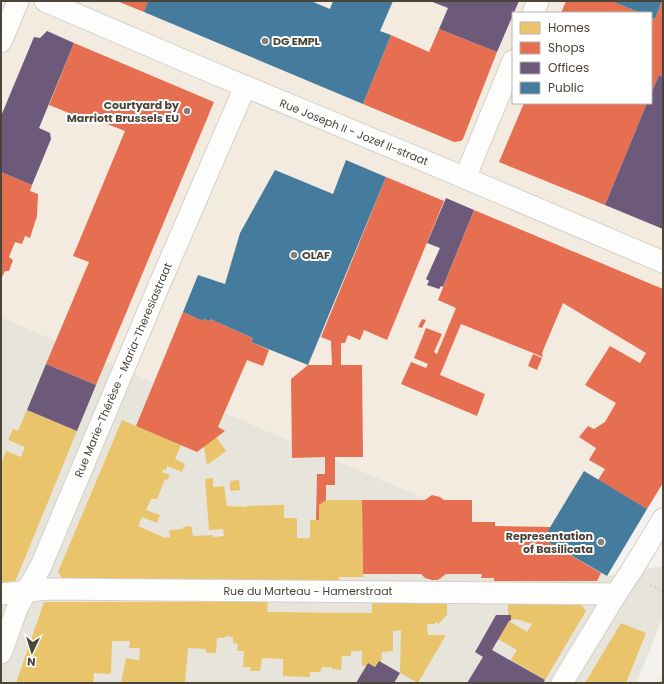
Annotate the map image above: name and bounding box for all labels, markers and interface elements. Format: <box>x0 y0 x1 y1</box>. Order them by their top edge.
legend <box>512 12 652 104</box>
text: Homes <box>548 19 590 36</box>
place label: DG EMPL <box>273 33 321 49</box>
marker: DG EMPL <box>260 36 270 46</box>
text: Shops <box>548 39 585 56</box>
text: Offices <box>548 59 589 76</box>
text: Public <box>548 79 584 96</box>
street label: Rue Joseph II - Jozef II-straat <box>277 95 431 169</box>
place label: Courtyard by Marriott Brussels EU <box>67 97 179 126</box>
marker: Courtyard by Marriott Brussels EU <box>182 106 192 116</box>
place label: OLAF <box>302 247 330 263</box>
marker: OLAF <box>289 250 299 260</box>
street label: Rue Marie-Thérèse - Maria-Theresiastraat <box>70 260 176 480</box>
place label: Representation of Basilicata <box>506 528 593 557</box>
marker: Representation of Basilicata <box>596 537 606 547</box>
street label: Rue du Marteau - Hamerstraat <box>223 583 393 599</box>
north arrow <box>12 632 52 672</box>
text: N <box>27 654 36 670</box>

